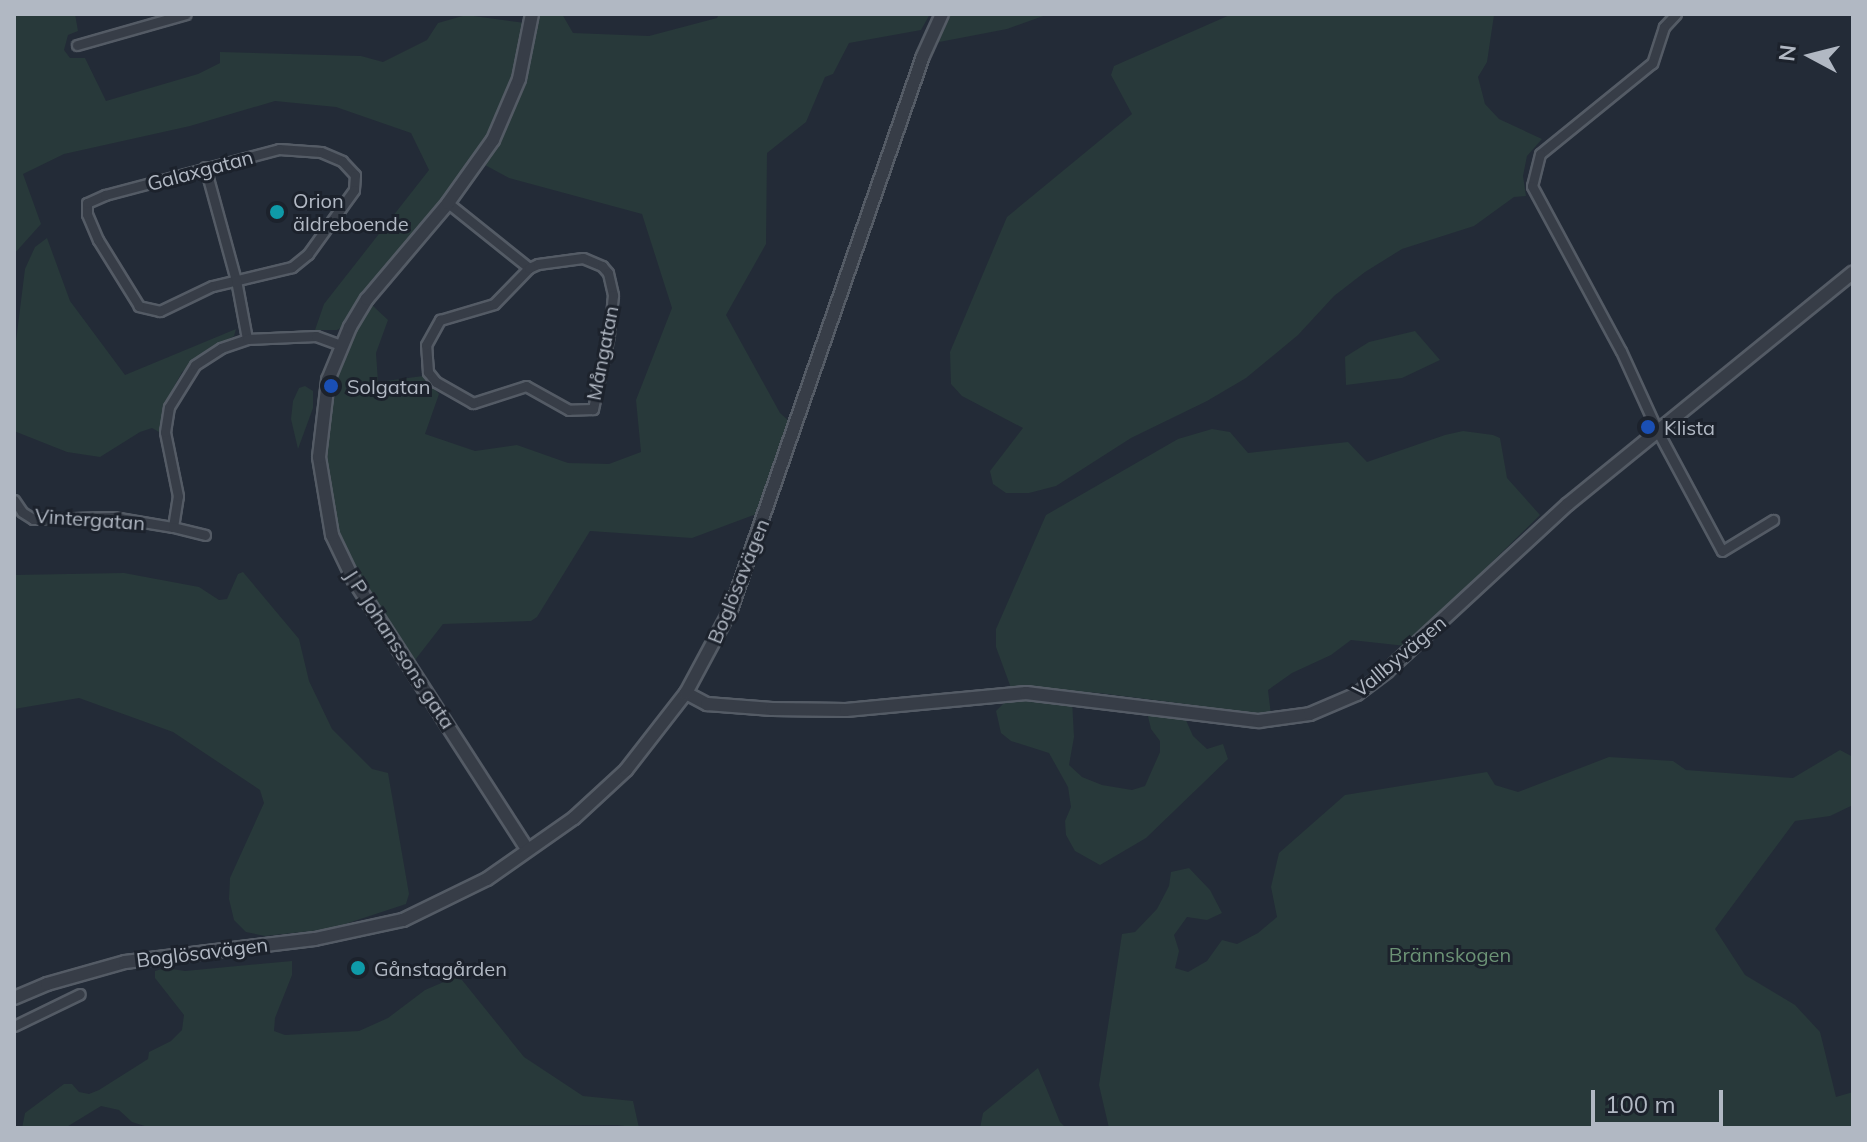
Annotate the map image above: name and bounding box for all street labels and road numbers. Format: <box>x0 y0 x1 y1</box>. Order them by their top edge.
street label: Galaxgatan <box>144 144 256 196</box>
street label: Mångatan <box>581 304 623 402</box>
street label: Vintergatan <box>34 503 146 535</box>
street label: Boglösavägen <box>702 515 774 647</box>
street label: J P Johanssons gata <box>340 565 460 733</box>
street label: Vallbyvägen <box>1347 610 1451 702</box>
street label: Boglösavägen <box>135 932 269 972</box>

